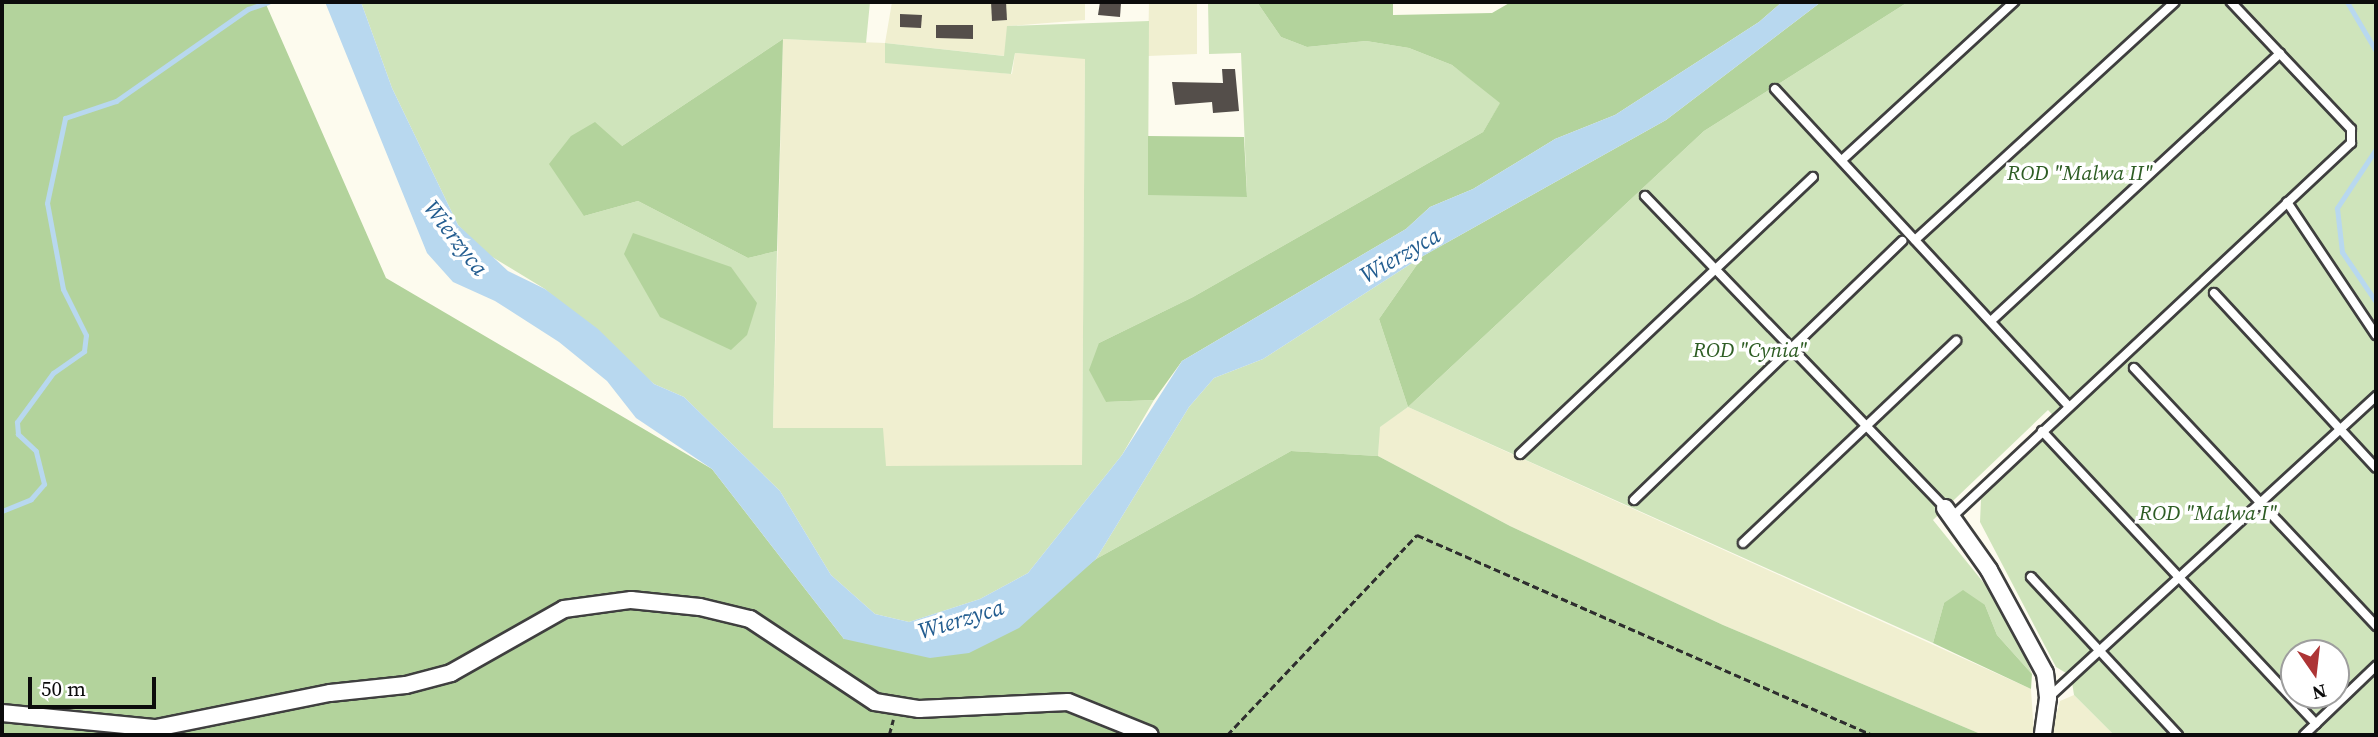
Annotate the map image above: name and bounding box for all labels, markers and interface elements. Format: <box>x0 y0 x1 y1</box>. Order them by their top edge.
park label: ROD "Malwa II" <box>2007 160 2153 186</box>
water label: Wierzyca <box>418 195 494 281</box>
water label: Wierzyca <box>1355 221 1445 289</box>
park label: ROD "Cynia" <box>1693 337 1807 363</box>
park label: ROD "Malwa I" <box>2139 500 2277 526</box>
water label: Wierzyca <box>915 593 1007 645</box>
north arrow <box>2280 639 2350 709</box>
scale bar <box>32 664 159 708</box>
text: 50 m <box>41 674 86 703</box>
text: N <box>2310 678 2329 707</box>

